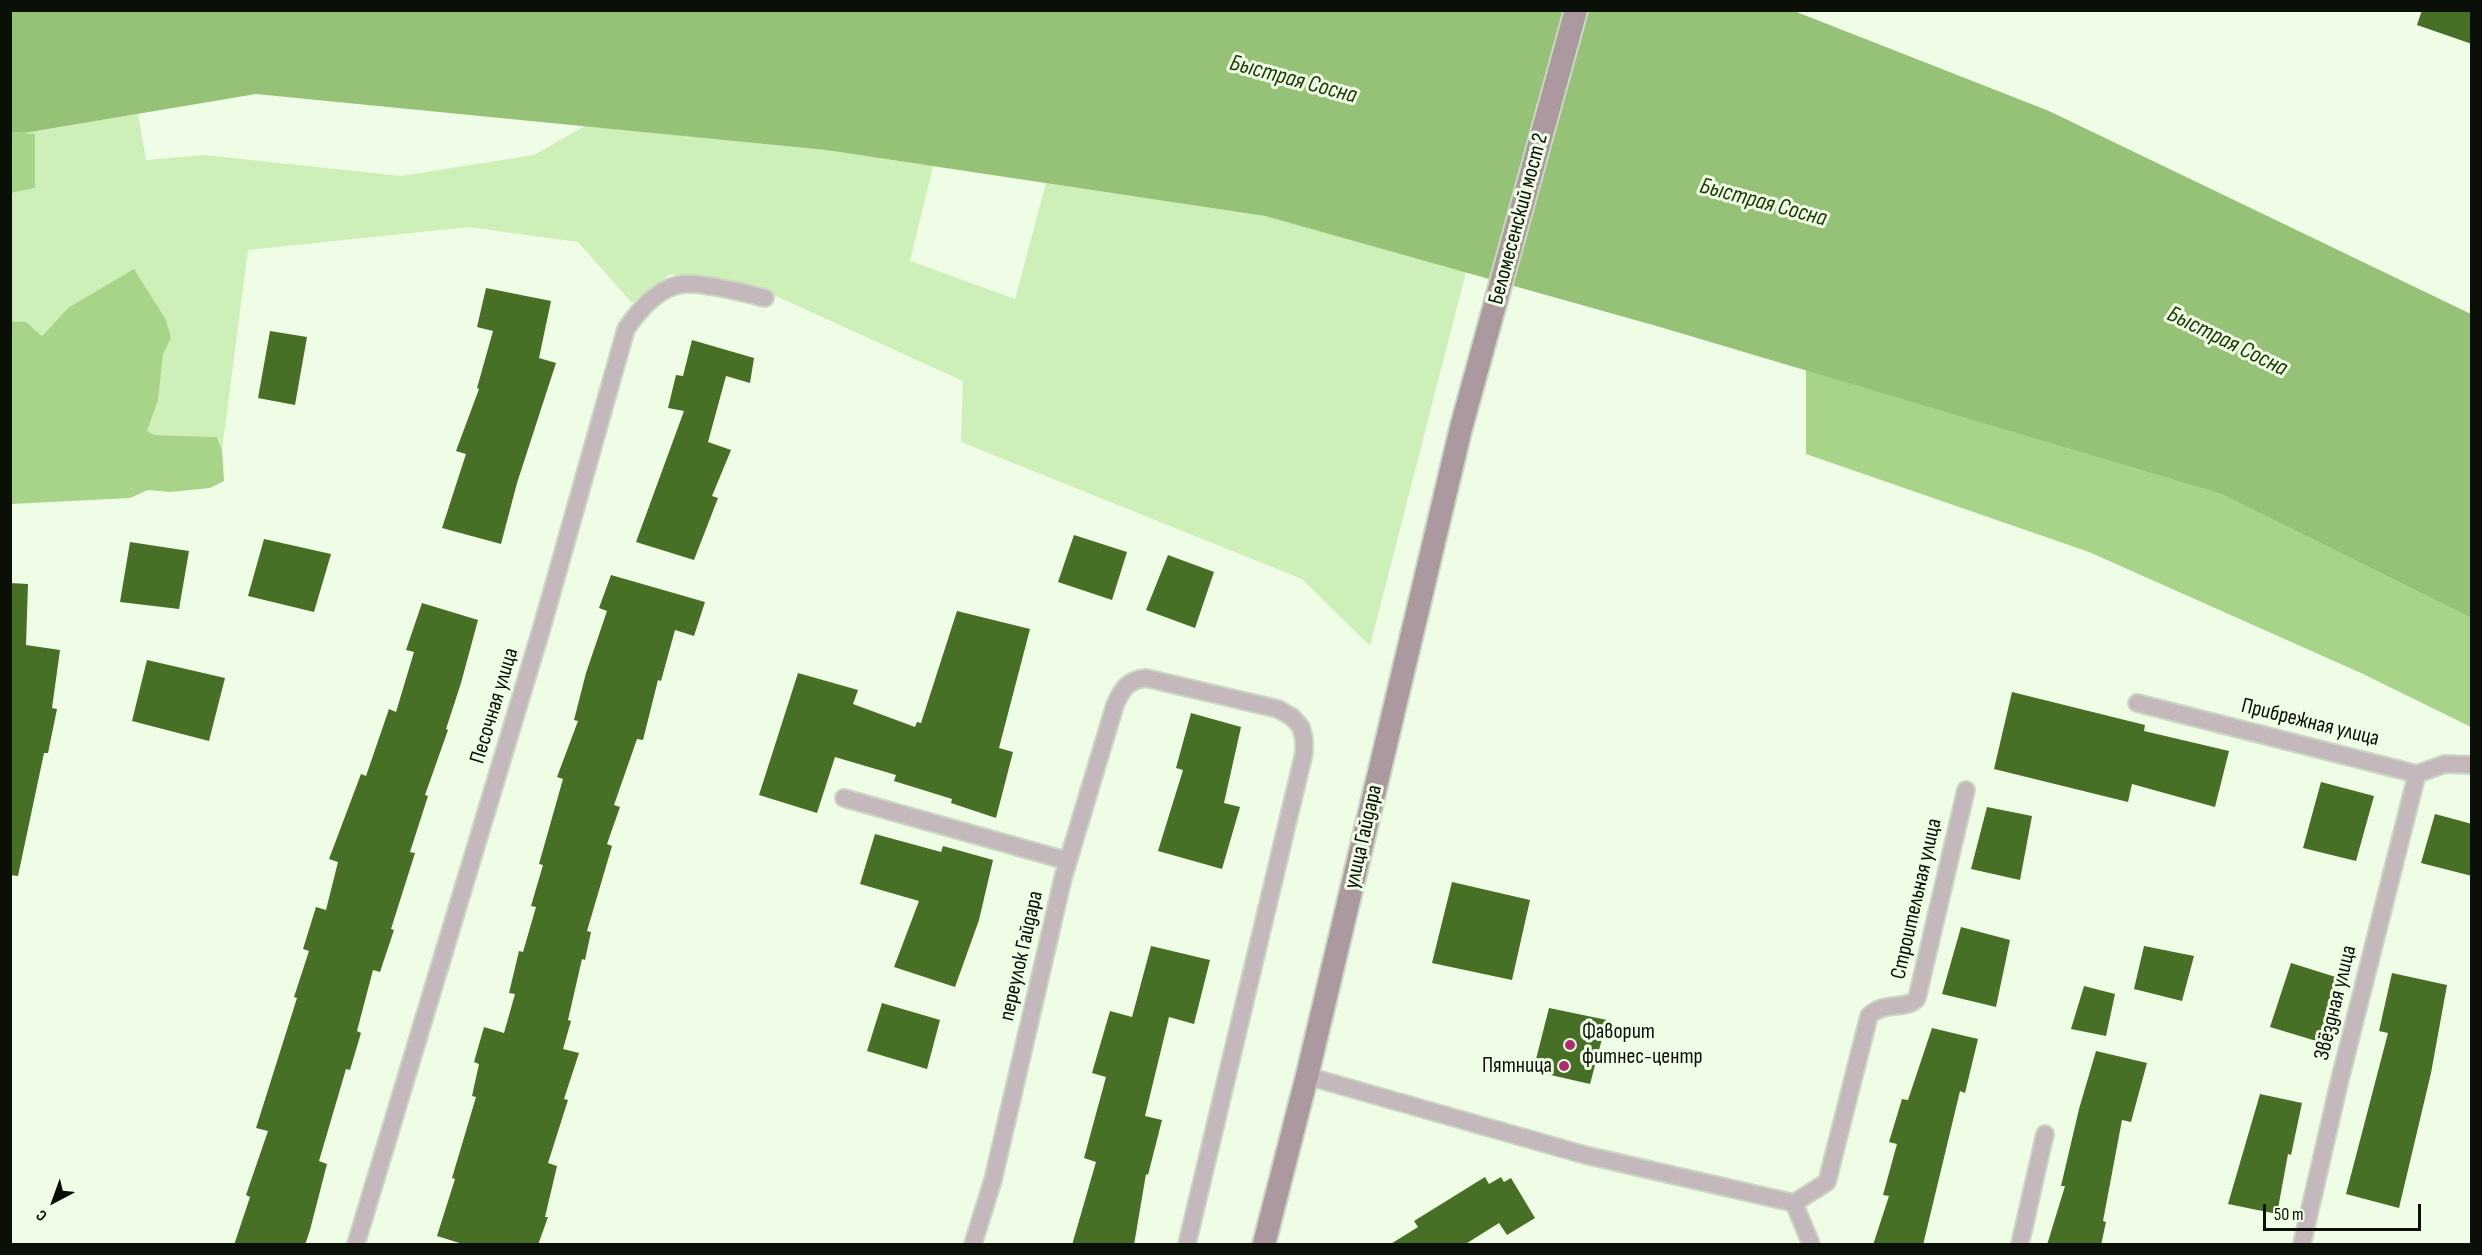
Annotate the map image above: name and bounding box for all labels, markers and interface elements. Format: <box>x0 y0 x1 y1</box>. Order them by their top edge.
water label: Быстрая Сосна <box>1226 49 1360 111</box>
street label: Беломесенский мост 2 <box>1483 131 1555 307</box>
water label: Быстрая Сосна <box>1696 172 1830 234</box>
water label: Быстрая Сосна <box>2162 300 2292 384</box>
street label: Песочная улица <box>465 645 525 767</box>
street label: Прибрежная улица <box>2238 693 2382 753</box>
street label: улица Гайдара <box>1339 783 1389 891</box>
street label: Строительная улица <box>1886 816 1948 982</box>
street label: переулок Гайдара <box>994 888 1050 1024</box>
street label: Звёздная улица <box>2309 943 2363 1063</box>
place label: Фаворит фитнес-центр <box>1582 1019 1703 1070</box>
marker: Фаворит фитнес-центр <box>1563 1038 1577 1052</box>
place label: Пятница <box>1482 1053 1552 1079</box>
marker: Пятница <box>1557 1059 1571 1073</box>
north arrow <box>24 1171 84 1231</box>
scale bar <box>2266 1192 2424 1230</box>
text: 50 m <box>2274 1204 2304 1225</box>
text: С <box>33 1205 51 1225</box>

